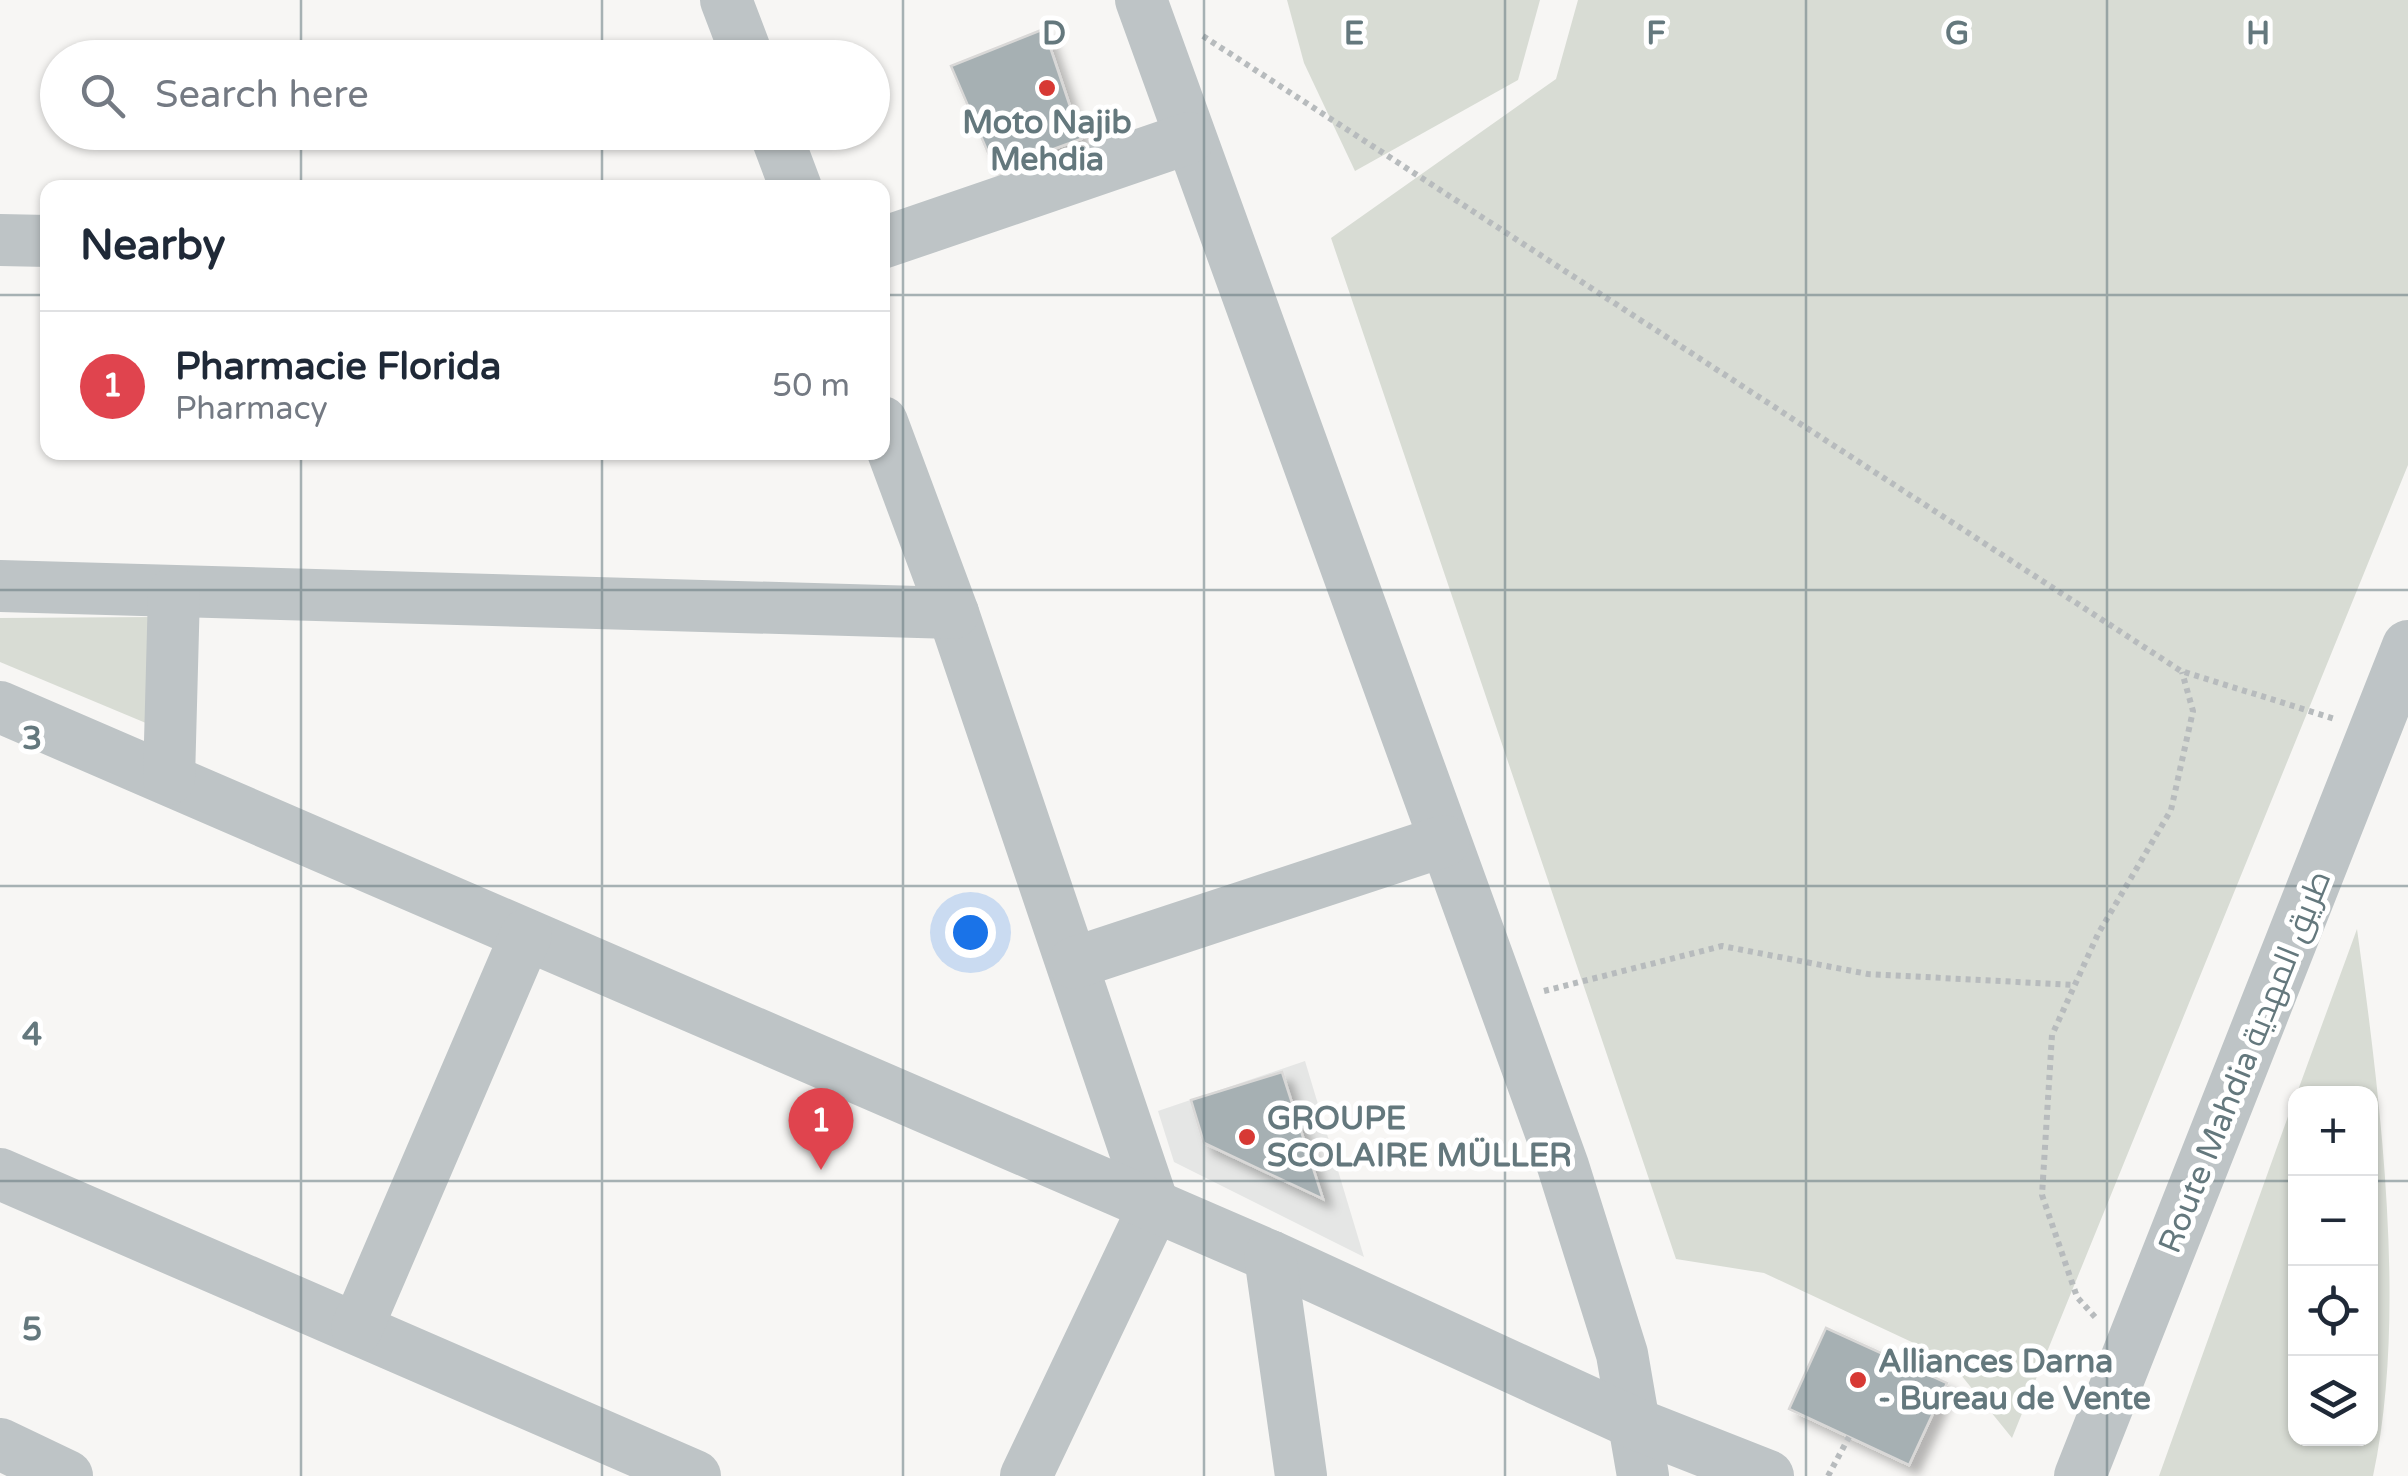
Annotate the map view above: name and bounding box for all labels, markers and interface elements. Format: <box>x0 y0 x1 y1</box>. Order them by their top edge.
text: D <box>1042 15 1066 53</box>
text: E <box>1344 15 1364 53</box>
text: F <box>1646 15 1666 53</box>
text: G <box>1945 15 1969 53</box>
text: H <box>2246 15 2270 53</box>
search box <box>40 40 890 150</box>
icon: search <box>75 68 130 123</box>
text: Search here <box>155 72 369 118</box>
marker: Moto Najib Mehdia <box>1036 77 1058 99</box>
place label: Moto Najib Mehdia <box>962 104 1132 179</box>
text: Nearby <box>80 220 225 271</box>
text: Pharmacie Florida <box>175 344 501 390</box>
text: 1 <box>102 367 123 405</box>
text: 50 m <box>772 367 850 405</box>
text: Pharmacy <box>175 390 328 428</box>
text: 3 <box>22 720 42 758</box>
street label: Route Mahdia طريق المهدية <box>2151 865 2339 1259</box>
your location <box>945 907 996 958</box>
text: 4 <box>22 1016 42 1054</box>
map controls <box>2288 1086 2378 1446</box>
button: + <box>2288 1086 2378 1176</box>
pin: 1 <box>788 1088 854 1170</box>
place label: GROUPE SCOLAIRE MÜLLER <box>1267 1100 1572 1175</box>
marker: GROUPE SCOLAIRE MÜLLER <box>1236 1126 1258 1148</box>
button: − <box>2288 1176 2378 1266</box>
button: locate <box>2288 1266 2378 1356</box>
text: 5 <box>22 1311 42 1349</box>
place label: Alliances Darna - Bureau de Vente <box>1878 1343 2151 1418</box>
button: layers <box>2288 1356 2378 1446</box>
marker: Alliances Darna - Bureau de Vente <box>1847 1369 1869 1391</box>

